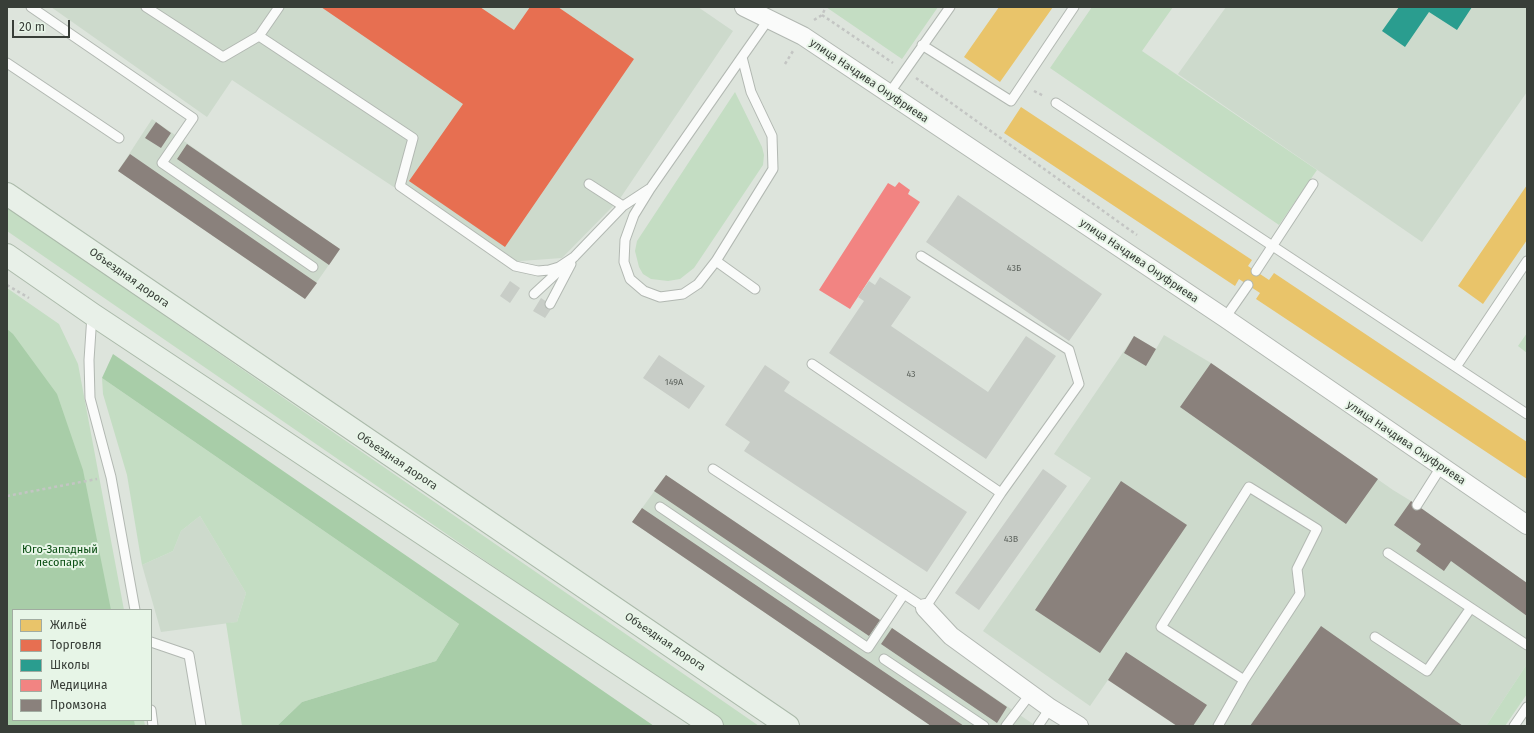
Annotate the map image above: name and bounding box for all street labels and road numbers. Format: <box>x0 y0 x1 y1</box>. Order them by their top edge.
street label: улица Начдива Онуфриева <box>807 36 931 126</box>
street label: улица Начдива Онуфриева <box>1077 216 1201 306</box>
street label: Объездная дорога <box>86 245 172 311</box>
street label: улица Начдива Онуфриева <box>1344 398 1468 488</box>
street label: Объездная дорога <box>354 429 440 493</box>
street label: Объездная дорога <box>622 610 708 674</box>

